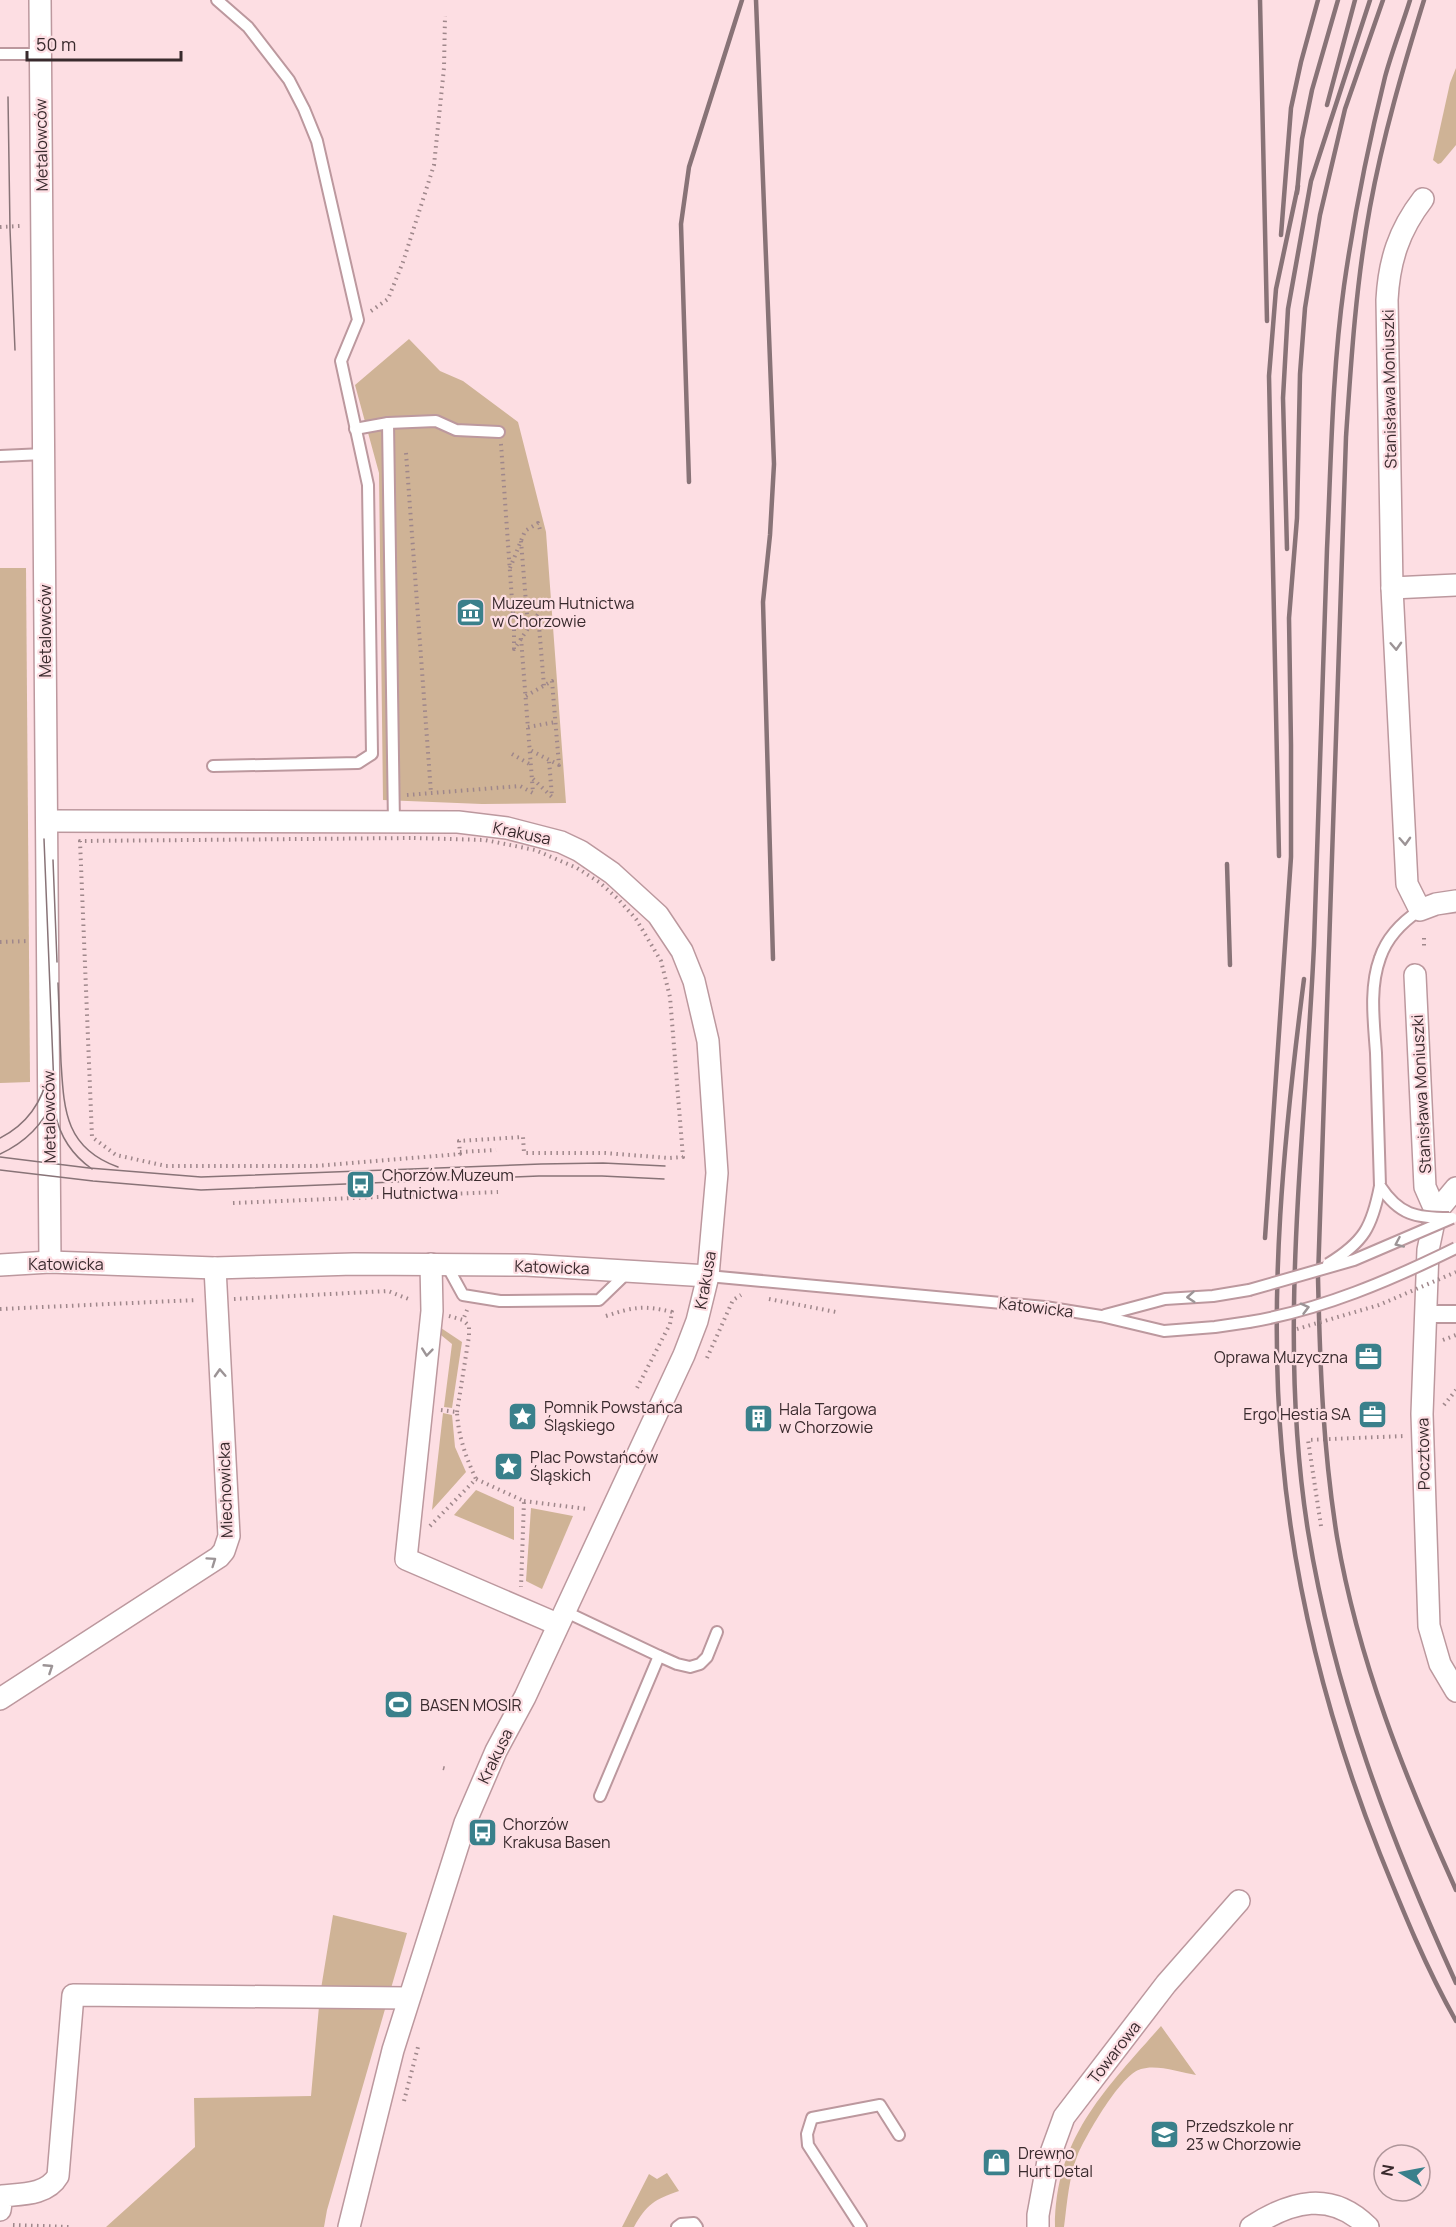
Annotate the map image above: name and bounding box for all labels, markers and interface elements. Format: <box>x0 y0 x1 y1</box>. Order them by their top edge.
scale bar <box>27 24 182 62</box>
text: 50 m <box>36 32 76 56</box>
street label: Metalowców <box>29 98 53 192</box>
street label: Stanisława Moniuszki <box>1377 309 1401 469</box>
street label: Metalowców <box>34 585 56 677</box>
place label: Muzeum Hutnictwa w Chorzowie <box>492 592 634 632</box>
museum icon: Muzeum Hutnictwa w Chorzowie <box>455 596 487 628</box>
one-way arrow <box>1390 641 1403 650</box>
street label: Krakusa <box>491 816 553 850</box>
one-way arrow <box>1399 836 1412 845</box>
street label: Stanisława Moniuszki <box>1406 1014 1436 1174</box>
street label: Metalowców <box>37 1070 61 1164</box>
place label: Chorzów Muzeum Hutnictwa <box>382 1164 514 1204</box>
bus stop icon: Chorzów Muzeum Hutnictwa <box>345 1168 377 1200</box>
one-way arrow <box>1394 1235 1405 1247</box>
street label: Krakusa <box>689 1249 721 1311</box>
street label: Katowicka <box>28 1253 104 1275</box>
street label: Katowicka <box>514 1255 590 1279</box>
street label: Katowicka <box>997 1291 1075 1323</box>
one-way arrow <box>1186 1291 1195 1304</box>
one-way arrow <box>1300 1303 1310 1315</box>
office icon: Oprawa Muzyczna <box>1353 1341 1385 1373</box>
place label: Oprawa Muzyczna <box>1214 1346 1348 1368</box>
one-way arrow <box>421 1347 434 1356</box>
one-way arrow <box>213 1368 226 1377</box>
place label: Pomnik Powstańca Śląskiego <box>544 1396 683 1436</box>
place label: Hala Targowa w Chorzowie <box>779 1398 877 1438</box>
office icon: Ergo Hestia SA <box>1356 1398 1388 1430</box>
place icon: Pomnik Powstańca Śląskiego <box>507 1400 539 1432</box>
building icon: Hala Targowa w Chorzowie <box>742 1402 774 1434</box>
place label: Ergo Hestia SA <box>1243 1403 1351 1425</box>
street label: Pocztowa <box>1411 1418 1435 1490</box>
street label: Miechowicka <box>212 1442 238 1538</box>
place label: Plac Powstańców Śląskich <box>530 1446 658 1486</box>
place icon: Plac Powstańców Śląskich <box>493 1450 525 1482</box>
one-way arrow <box>206 1557 217 1568</box>
one-way arrow <box>43 1663 53 1675</box>
sports icon: BASEN MOSIR <box>383 1689 415 1721</box>
place label: BASEN MOSIR <box>420 1694 521 1716</box>
street label: Krakusa <box>472 1725 518 1787</box>
place label: Chorzów Krakusa Basen <box>503 1813 610 1853</box>
bus stop icon: Chorzów Krakusa Basen <box>466 1817 498 1849</box>
street label: Towarowa <box>1083 2016 1145 2088</box>
place label: Przedszkole nr 23 w Chorzowie <box>1186 2115 1301 2155</box>
school or university icon: Przedszkole nr 23 w Chorzowie <box>1149 2119 1181 2151</box>
place label: Drewno Hurt Detal <box>1018 2142 1093 2182</box>
north arrow <box>1372 2143 1432 2203</box>
shop icon: Drewno Hurt Detal <box>981 2146 1013 2178</box>
text: N <box>1375 2163 1399 2178</box>

